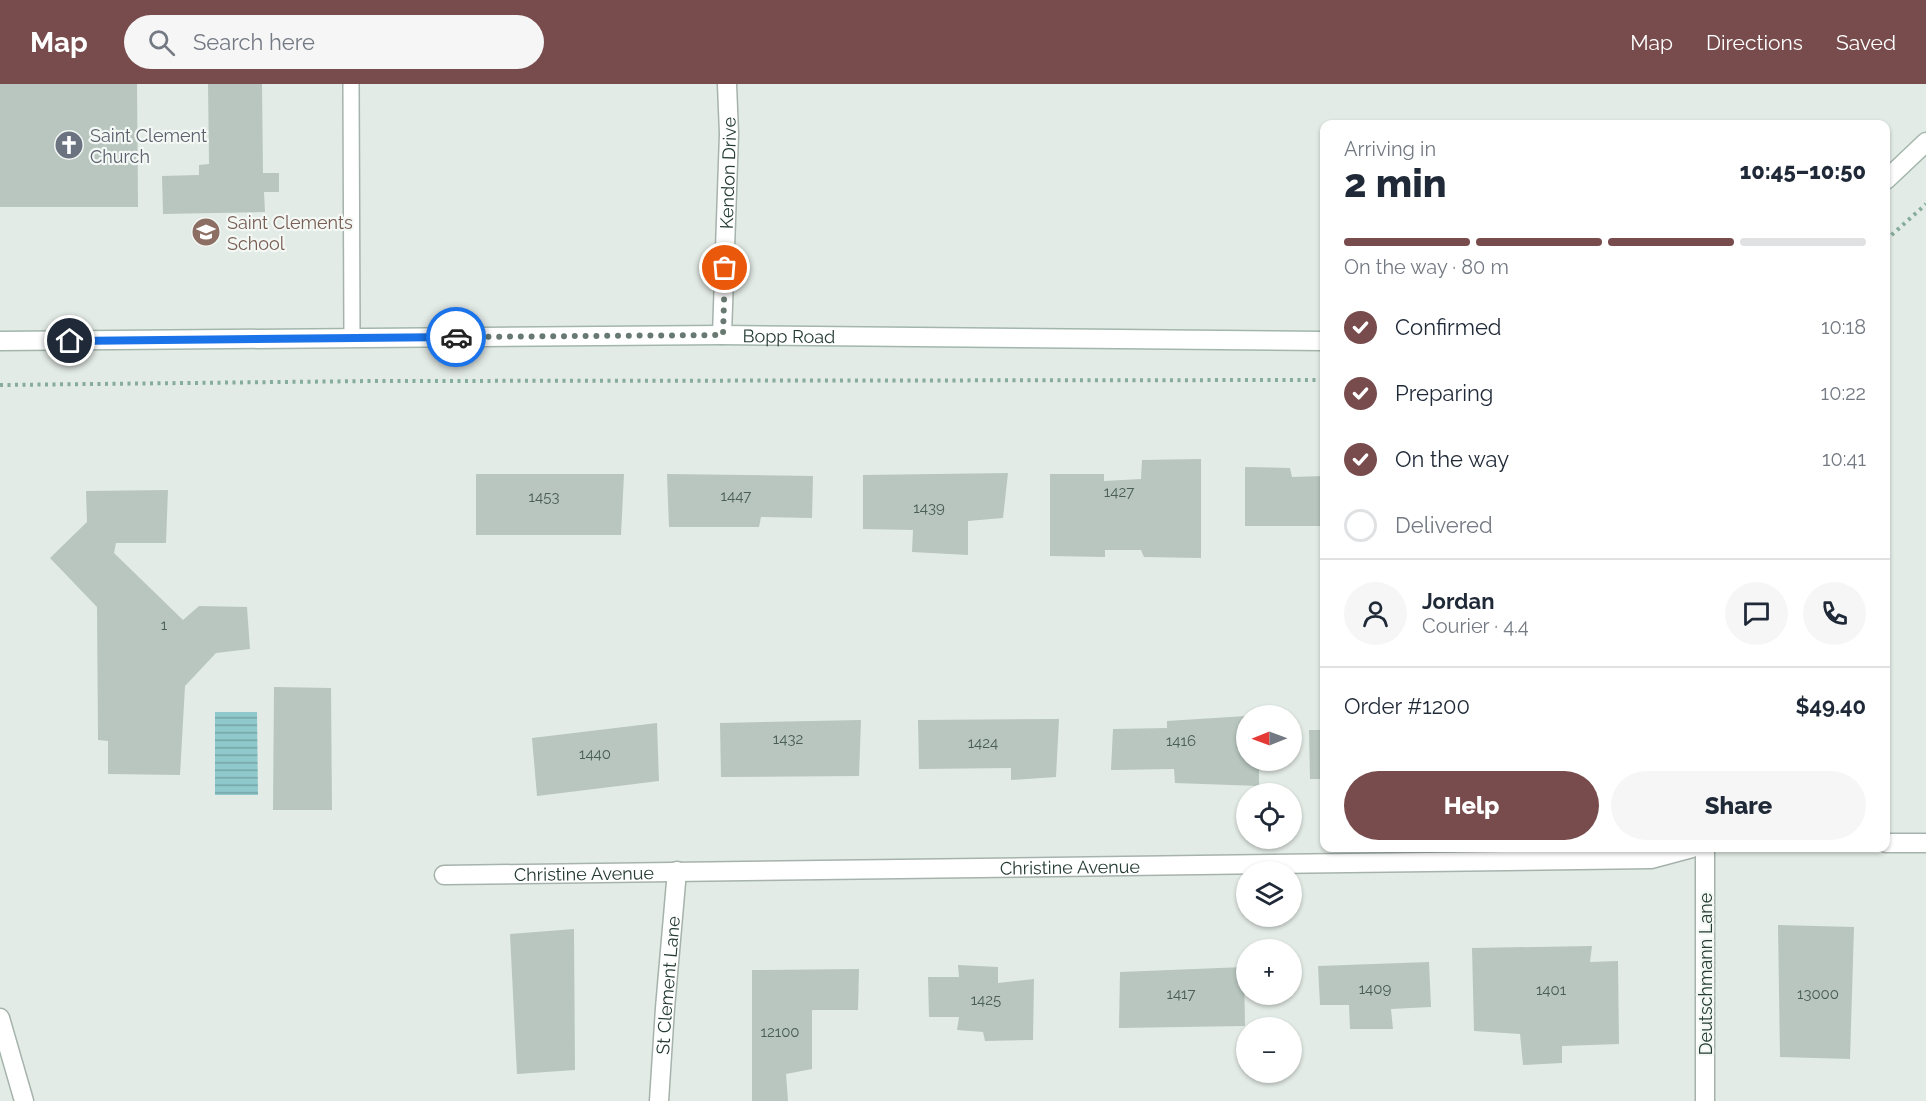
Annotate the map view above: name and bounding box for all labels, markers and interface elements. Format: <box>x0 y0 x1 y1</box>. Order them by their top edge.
search box <box>124 15 544 69</box>
text: Map <box>30 26 88 59</box>
icon: search <box>145 26 178 59</box>
text: Search here <box>193 29 315 55</box>
text: Map <box>1630 30 1673 55</box>
text: Directions <box>1706 30 1803 55</box>
text: Saved <box>1836 30 1896 55</box>
street label: Kendon Drive <box>715 116 740 229</box>
place label: Saint Clement Church <box>90 125 207 167</box>
church icon: Saint Clement Church <box>53 129 85 161</box>
text: Arriving in <box>1344 137 1436 161</box>
text: 10:45–10:50 <box>1740 158 1866 184</box>
text: 2 min <box>1344 160 1447 206</box>
place label: Saint Clements School <box>227 212 353 254</box>
school or university icon: Saint Clements School <box>190 216 222 248</box>
pin <box>699 242 750 293</box>
icon: bag <box>708 251 741 284</box>
text: On the way · 80 m <box>1344 255 1509 279</box>
courier <box>426 307 486 367</box>
icon: check <box>1344 311 1377 344</box>
text: Confirmed <box>1395 314 1502 340</box>
pin <box>44 315 95 366</box>
text: 10:18 <box>1821 315 1866 339</box>
icon: car <box>440 321 473 354</box>
icon: home <box>53 324 86 357</box>
street label: Bopp Road <box>743 325 835 347</box>
icon: check <box>1344 377 1377 410</box>
text: Preparing <box>1395 380 1493 406</box>
text: 10:22 <box>1821 381 1866 405</box>
icon: check <box>1344 443 1377 476</box>
text: On the way <box>1395 446 1509 472</box>
text: 10:41 <box>1822 447 1866 471</box>
house number: 1427 <box>1104 483 1134 501</box>
house number: 1447 <box>721 487 751 505</box>
house number: 1453 <box>529 488 559 506</box>
house number: 1439 <box>913 499 945 517</box>
text: Delivered <box>1395 512 1493 538</box>
button: person <box>1344 582 1407 645</box>
button: chat <box>1725 582 1788 645</box>
button: phone <box>1803 582 1866 645</box>
text: Jordan <box>1422 588 1494 614</box>
text: Courier · 4.4 <box>1422 614 1529 638</box>
house number: 1 <box>161 616 168 634</box>
text: Order #1200 <box>1344 693 1470 719</box>
text: $49.40 <box>1796 693 1866 719</box>
north arrow <box>1236 705 1302 771</box>
map controls <box>1236 705 1302 1083</box>
house number: 1432 <box>773 730 803 748</box>
house number: 1416 <box>1166 732 1196 750</box>
house number: 1424 <box>968 734 998 752</box>
house number: 1440 <box>579 745 611 763</box>
button: Help <box>1344 771 1599 840</box>
button: Share <box>1611 771 1866 840</box>
button: locate <box>1236 783 1302 849</box>
street label: Christine Avenue <box>1000 855 1141 878</box>
button: layers <box>1236 861 1302 927</box>
street label: Christine Avenue <box>514 862 655 885</box>
street label: Deutschmann Lane <box>1695 892 1716 1055</box>
street label: St Clement Lane <box>652 915 684 1055</box>
button: + <box>1236 939 1302 1005</box>
house number: 1409 <box>1359 980 1391 998</box>
house number: 1401 <box>1536 981 1567 999</box>
house number: 1417 <box>1167 985 1195 1003</box>
house number: 13000 <box>1797 985 1839 1003</box>
house number: 1425 <box>971 991 1001 1009</box>
button: − <box>1236 1017 1302 1083</box>
house number: 12100 <box>760 1023 800 1041</box>

